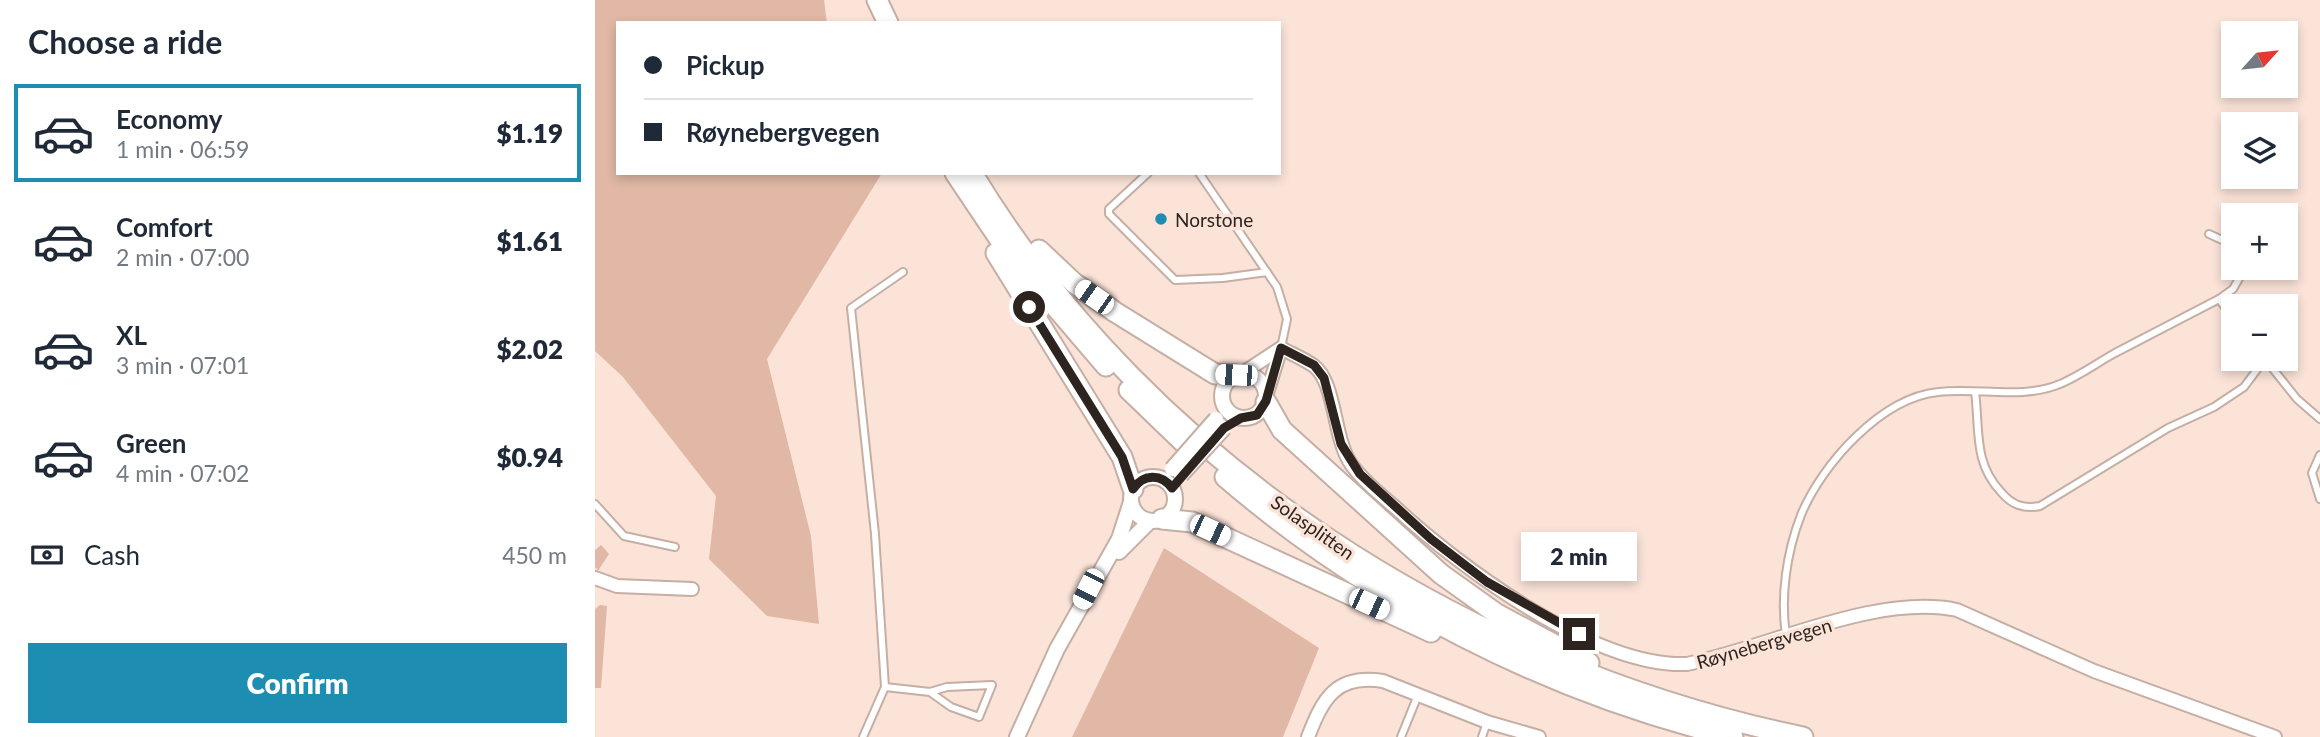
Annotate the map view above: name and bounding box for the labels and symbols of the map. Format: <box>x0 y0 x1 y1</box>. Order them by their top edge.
north arrow <box>2221 21 2298 98</box>
place label: Norstone <box>1175 208 1253 231</box>
marker: Norstone <box>1153 211 1169 227</box>
car <box>1071 276 1118 318</box>
route start <box>1013 291 1045 323</box>
car <box>1215 364 1258 386</box>
street label: Solasplitten <box>1267 490 1359 564</box>
car <box>1187 512 1234 548</box>
callout: 2 min <box>1521 532 1637 582</box>
car <box>1070 566 1107 612</box>
car <box>1346 586 1393 622</box>
street label: Røynebergvegen <box>1694 613 1834 673</box>
route end <box>1563 618 1595 650</box>

